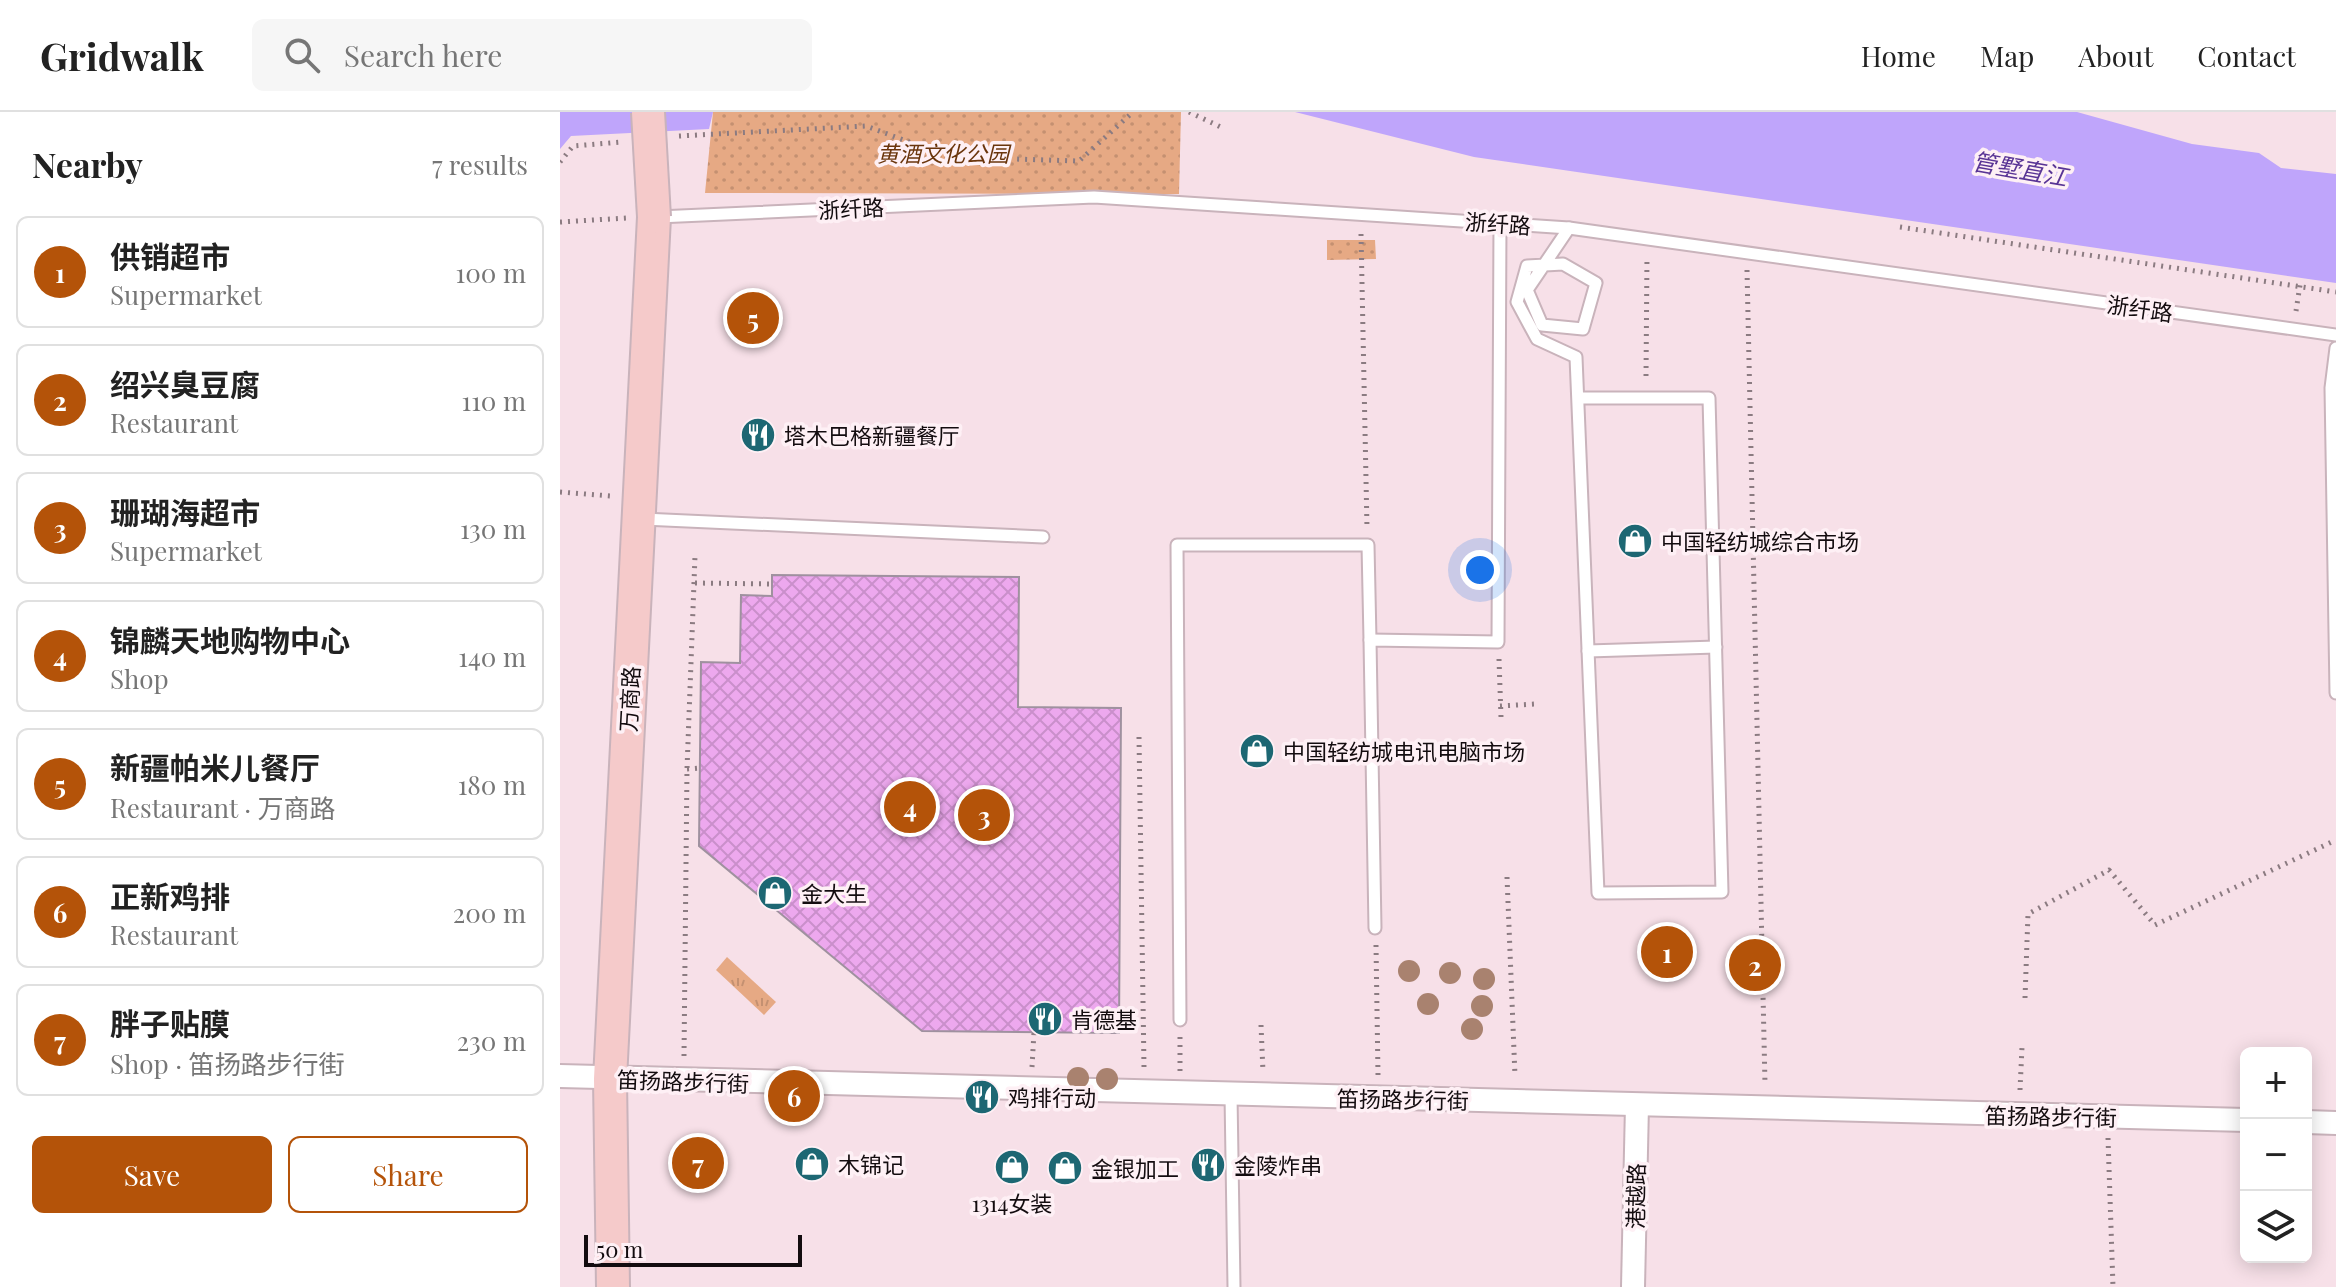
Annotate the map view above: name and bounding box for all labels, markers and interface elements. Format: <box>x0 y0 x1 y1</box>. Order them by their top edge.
search box <box>252 19 812 91</box>
text: Gridwalk <box>40 30 204 81</box>
icon: search <box>280 33 324 77</box>
text: Search here <box>344 35 502 75</box>
text: Home <box>1861 37 1936 74</box>
text: Map <box>1980 37 2034 74</box>
text: About <box>2078 37 2153 74</box>
text: Contact <box>2197 37 2296 74</box>
park label: 黄酒文化公园 <box>877 138 1012 168</box>
text: Nearby <box>32 141 143 187</box>
water label: 管墅直江 <box>1970 144 2073 193</box>
text: 7 results <box>432 147 528 182</box>
street label: 浙纤路 <box>817 191 885 225</box>
street label: 浙纤路 <box>1464 206 1532 240</box>
text: 供销超市 <box>110 236 230 276</box>
text: 1 <box>55 255 65 290</box>
text: 100 m <box>456 255 526 290</box>
text: Supermarket <box>110 277 262 312</box>
pin: 5 <box>727 288 779 348</box>
street label: 浙纤路 <box>2105 289 2175 327</box>
text: 绍兴臭豆腐 <box>110 364 260 404</box>
text: 2 <box>53 383 67 418</box>
text: 110 m <box>462 383 526 418</box>
text: Restaurant <box>110 405 238 440</box>
restaurant icon: 塔木巴格新疆餐厅 <box>739 416 777 454</box>
place label: 塔木巴格新疆餐厅 <box>784 420 960 450</box>
text: 珊瑚海超市 <box>110 492 260 532</box>
text: 3 <box>54 511 66 546</box>
text: 130 m <box>460 511 526 546</box>
shop icon: 中国轻纺城综合市场 <box>1616 522 1654 560</box>
place label: 中国轻纺城综合市场 <box>1661 526 1859 556</box>
text: Supermarket <box>110 533 262 568</box>
your location <box>1460 550 1500 590</box>
text: 锦麟天地购物中心 <box>110 620 350 660</box>
text: 4 <box>53 639 67 674</box>
text: 140 m <box>458 639 526 674</box>
text: Shop <box>110 661 169 696</box>
street label: 万商路 <box>612 665 646 733</box>
shop icon: 中国轻纺城电讯电脑市场 <box>1238 732 1276 770</box>
place label: 中国轻纺城电讯电脑市场 <box>1283 736 1525 766</box>
text: 新疆帕米儿餐厅 <box>110 747 320 787</box>
text: 5 <box>54 767 66 802</box>
text: 180 m <box>458 767 526 802</box>
pin: 4 <box>884 777 936 837</box>
pin: 3 <box>958 785 1010 845</box>
text: Restaurant · 万商路 <box>110 790 336 825</box>
shop icon: 金大生 <box>756 874 794 912</box>
text: 正新鸡排 <box>110 876 230 916</box>
place label: 金大生 <box>801 878 867 908</box>
text: 6 <box>53 895 67 930</box>
text: 200 m <box>453 895 526 930</box>
text: Restaurant <box>110 917 238 952</box>
pin: 1 <box>1641 922 1693 982</box>
pin: 2 <box>1729 935 1781 995</box>
restaurant icon: 肯德基 <box>1026 1000 1064 1038</box>
text: 胖子贴膜 <box>110 1003 230 1043</box>
place label: 肯德基 <box>1071 1004 1137 1034</box>
text: 7 <box>54 1023 66 1058</box>
text: 230 m <box>457 1023 526 1058</box>
text: Shop · 笛扬路步行街 <box>110 1046 345 1081</box>
map controls <box>2240 1047 2312 1263</box>
button: + <box>2240 1047 2312 1119</box>
street label: 笛扬路步行街 <box>617 1064 749 1098</box>
pin: 6 <box>768 1066 820 1126</box>
restaurant icon: 鸡排行动 <box>963 1078 1001 1116</box>
place label: 鸡排行动 <box>1008 1082 1096 1112</box>
street label: 笛扬路步行街 <box>1337 1083 1469 1115</box>
street label: 笛扬路步行街 <box>1985 1100 2117 1132</box>
button: − <box>2240 1119 2312 1191</box>
pin: 7 <box>672 1133 724 1193</box>
button: Save <box>32 1136 272 1213</box>
button: Share <box>288 1136 528 1213</box>
shop icon: 木锦记 <box>793 1145 831 1183</box>
restaurant icon: 金陵炸串 <box>1189 1146 1227 1184</box>
shop icon: 1314女装 <box>993 1148 1031 1186</box>
place label: 木锦记 <box>838 1149 904 1179</box>
shop icon: 金银加工 <box>1046 1149 1084 1187</box>
place label: 金陵炸串 <box>1234 1150 1322 1180</box>
place label: 金银加工 <box>1091 1153 1179 1183</box>
street label: 港越路 <box>1619 1163 1651 1229</box>
place label: 1314女装 <box>972 1188 1052 1218</box>
button: layers <box>2240 1191 2312 1263</box>
scale bar <box>584 1231 802 1267</box>
text: 50 m <box>596 1234 643 1264</box>

